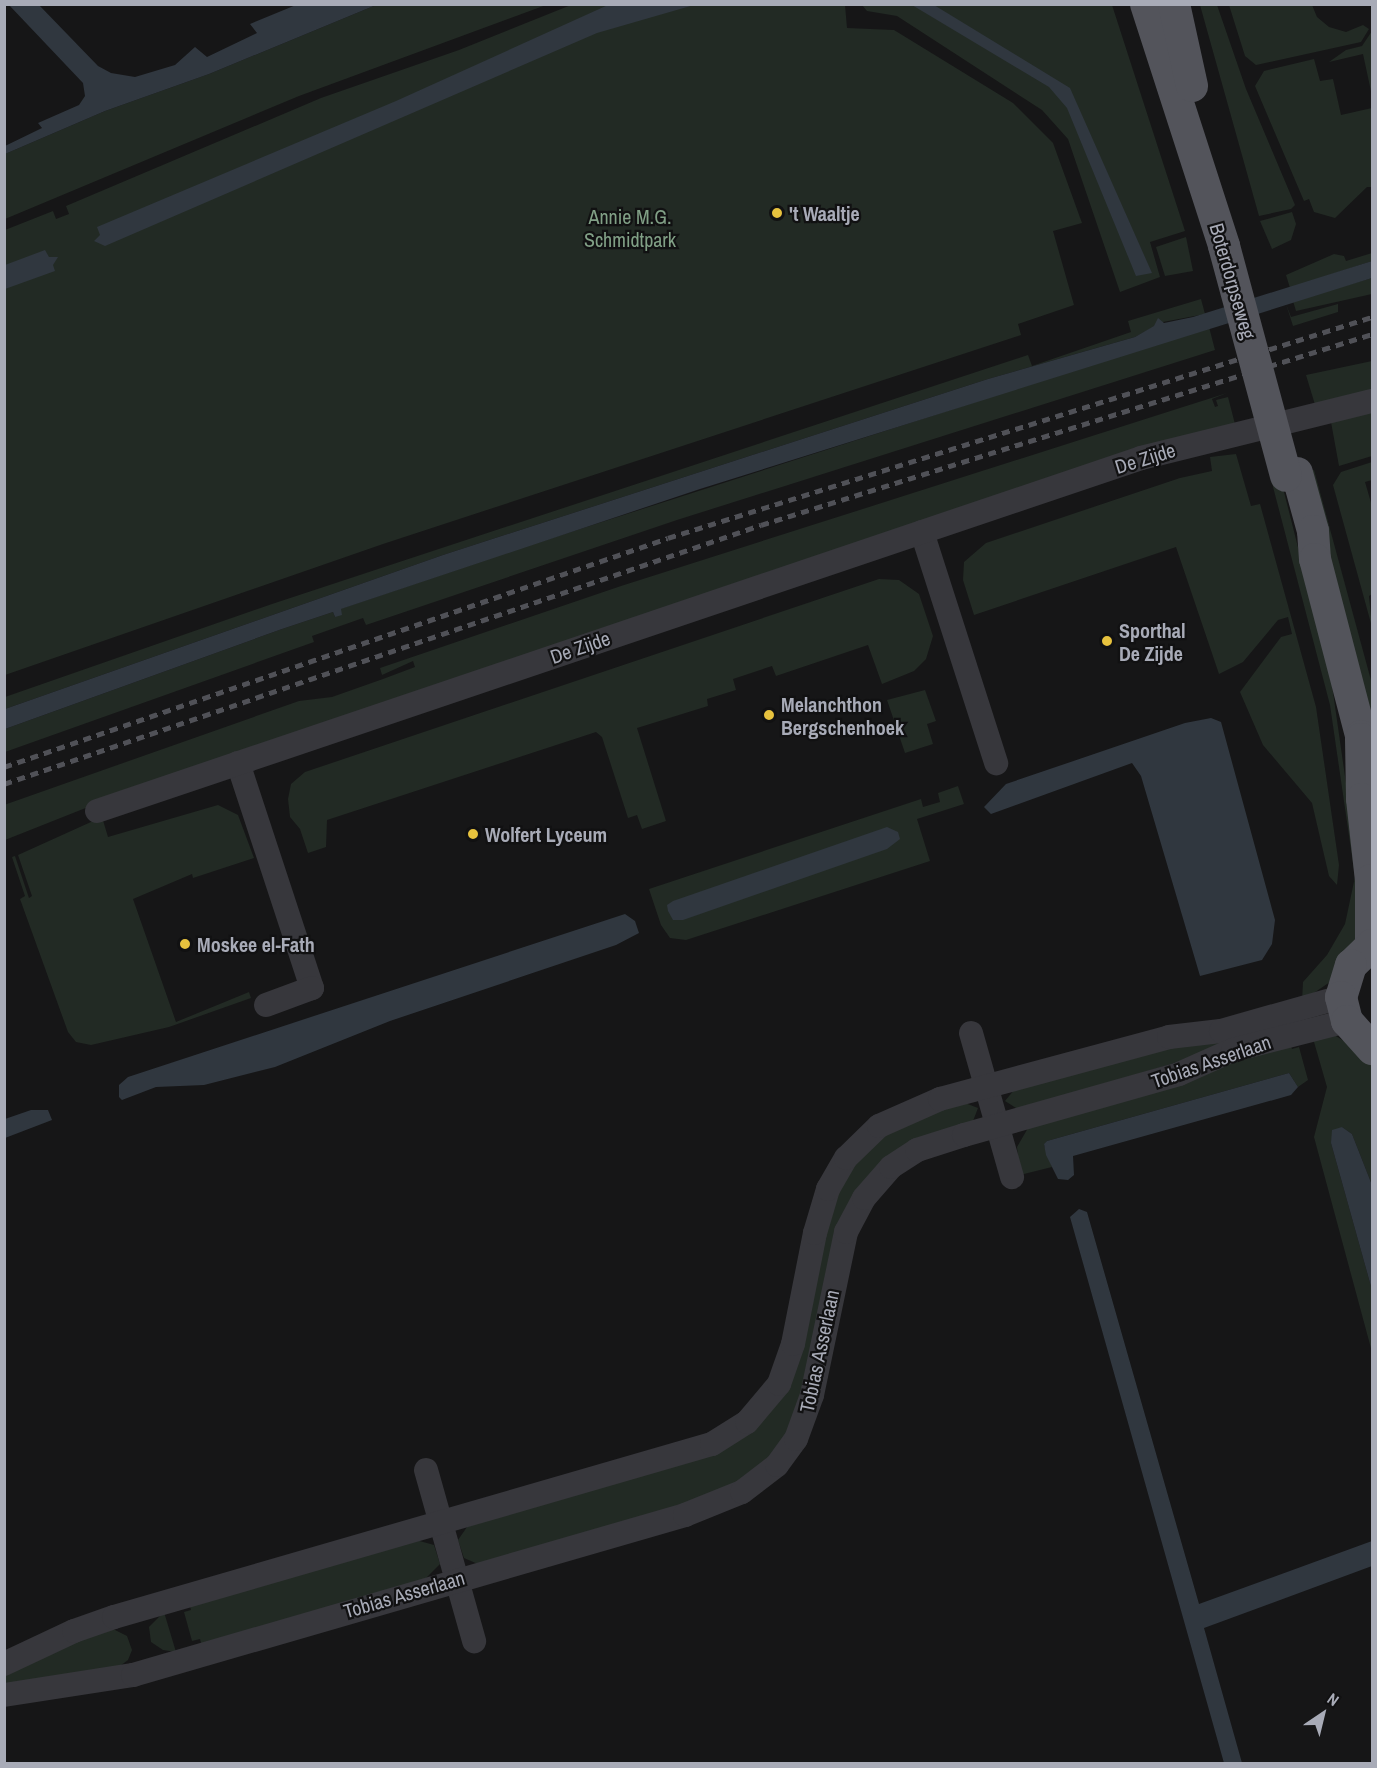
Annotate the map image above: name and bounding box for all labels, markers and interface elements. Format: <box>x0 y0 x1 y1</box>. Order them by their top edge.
place label: 't Waaltje <box>789 201 860 225</box>
park label: Annie M.G. Schmidtpark <box>584 205 676 252</box>
marker: 't Waaltje <box>770 206 784 220</box>
street label: Boterdorpseweg <box>1205 220 1261 342</box>
street label: De Zijde <box>1112 437 1178 479</box>
place label: Sporthal De Zijde <box>1119 618 1186 665</box>
street label: De Zijde <box>547 626 613 668</box>
marker: Sporthal De Zijde <box>1100 634 1114 648</box>
place label: Melanchthon Bergschenhoek <box>781 692 904 739</box>
marker: Melanchthon Bergschenhoek <box>762 708 776 722</box>
place label: Wolfert Lyceum <box>485 822 607 846</box>
marker: Wolfert Lyceum <box>466 827 480 841</box>
place label: Moskee el-Fath <box>197 932 315 956</box>
marker: Moskee el-Fath <box>178 937 192 951</box>
street label: Tobias Asserlaan <box>1148 1029 1274 1093</box>
street label: Tobias Asserlaan <box>794 1287 844 1415</box>
street label: Tobias Asserlaan <box>340 1565 468 1623</box>
north arrow <box>1293 1684 1353 1744</box>
text: N <box>1323 1688 1344 1711</box>

